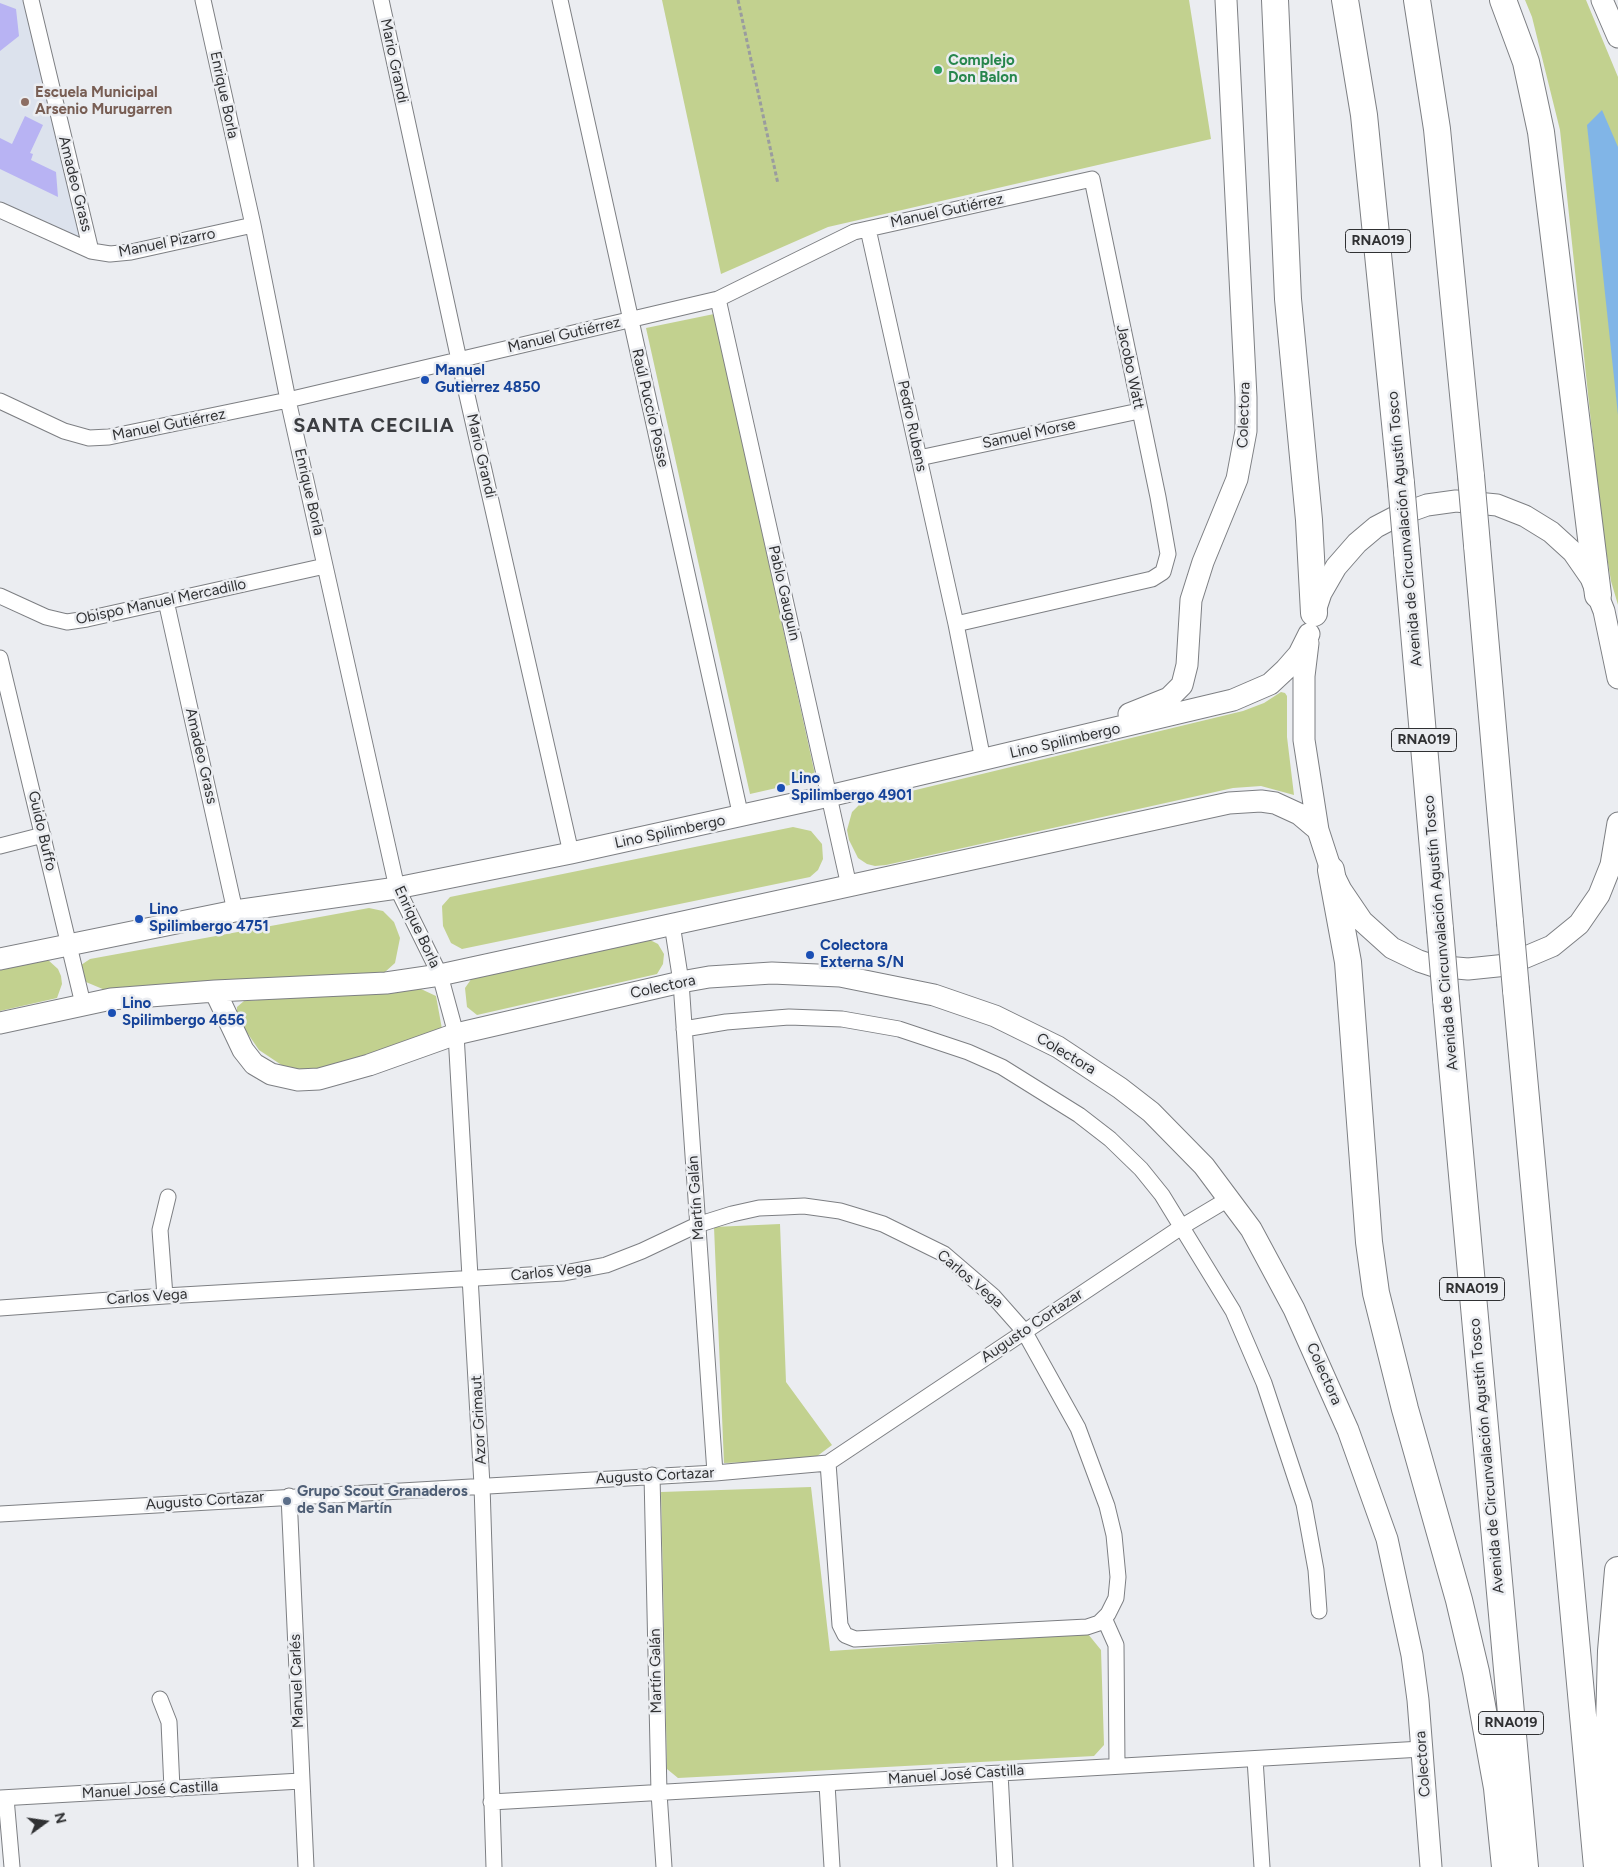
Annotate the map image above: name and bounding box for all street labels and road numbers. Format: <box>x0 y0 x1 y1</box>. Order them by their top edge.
street label: Mario Grandi <box>376 17 412 105</box>
street label: Enrique Borla <box>206 50 242 140</box>
street label: Amadeo Grass <box>54 134 96 234</box>
street label: Manuel Gutiérrez <box>889 190 1005 232</box>
street label: Manuel Pizarro <box>117 225 217 261</box>
road number: RNA019 <box>1346 230 1410 252</box>
street label: Manuel Gutiérrez <box>506 313 622 357</box>
street label: Jacobo Watt <box>1112 323 1148 411</box>
street label: Raúl Puccio Posse <box>628 347 672 469</box>
street label: Pedro Rubens <box>894 379 930 473</box>
street label: Colectora <box>1234 382 1254 448</box>
street label: Avenida de Circunvalación Agustín Tosco <box>1384 391 1426 667</box>
street label: Manuel Gutiérrez <box>111 405 227 445</box>
street label: Mario Grandi <box>463 412 499 500</box>
street label: Samuel Morse <box>981 415 1077 453</box>
street label: Enrique Borla <box>290 447 328 537</box>
street label: Pablo Gauguin <box>764 544 804 642</box>
street label: Obispo Manuel Mercadillo <box>74 575 248 629</box>
street label: Amadeo Grass <box>181 706 221 806</box>
street label: Lino Spilimbergo <box>1008 720 1122 762</box>
road number: RNA019 <box>1392 728 1456 752</box>
street label: Guido Buffo <box>24 789 60 873</box>
street label: Avenida de Circunvalación Agustín Tosco <box>1420 795 1462 1071</box>
street label: Lino Spilimbergo <box>613 811 727 853</box>
street label: Enrique Borla <box>390 883 444 971</box>
street label: Colectora <box>629 971 697 1003</box>
street label: Colectora <box>1033 1029 1099 1079</box>
street label: Martín Galán <box>684 1155 708 1241</box>
street label: Carlos Vega <box>933 1246 1007 1312</box>
street label: Carlos Vega <box>510 1259 592 1285</box>
road number: RNA019 <box>1440 1278 1504 1300</box>
street label: Carlos Vega <box>106 1285 188 1309</box>
street label: Augusto Cortazar <box>978 1285 1086 1367</box>
street label: Avenida de Circunvalación Agustín Tosco <box>1466 1318 1508 1594</box>
street label: Colectora <box>1302 1340 1346 1408</box>
street label: Azor Grimaut <box>468 1375 490 1465</box>
street label: Augusto Cortazar <box>595 1464 715 1488</box>
street label: Augusto Cortazar <box>145 1488 265 1514</box>
street label: Martín Galán <box>646 1628 666 1714</box>
street label: Manuel Carlés <box>286 1634 308 1728</box>
road number: RNA019 <box>1478 1712 1544 1735</box>
street label: Colectora <box>1412 1730 1434 1798</box>
street label: Manuel José Castilla <box>887 1761 1025 1789</box>
street label: Manuel José Castilla <box>81 1777 219 1803</box>

